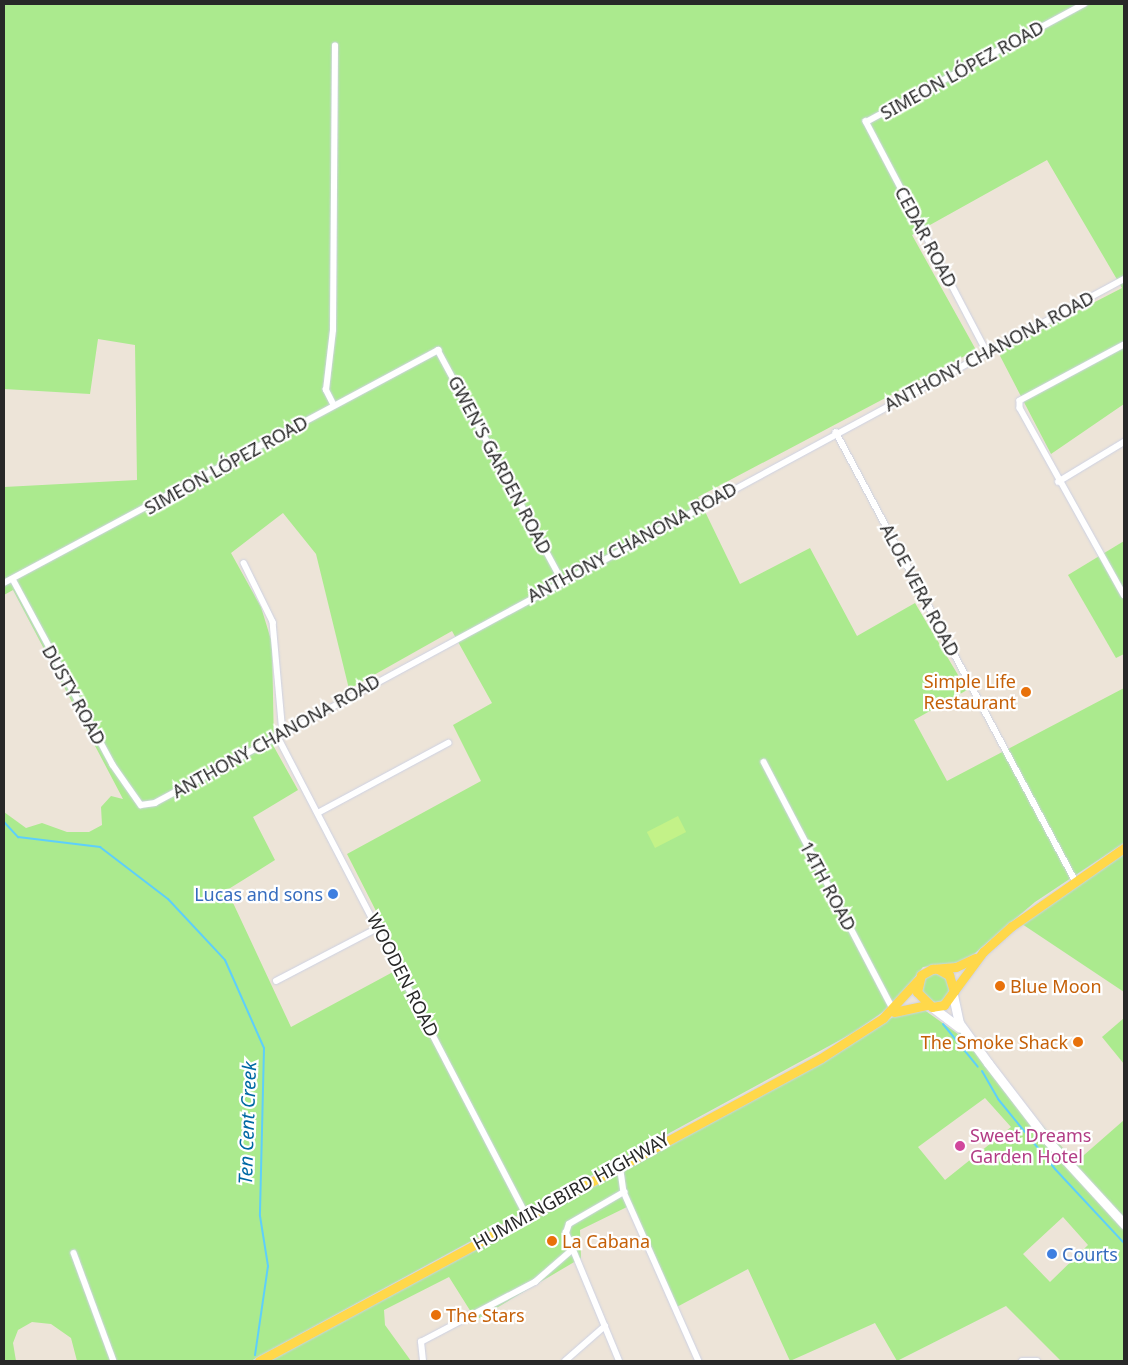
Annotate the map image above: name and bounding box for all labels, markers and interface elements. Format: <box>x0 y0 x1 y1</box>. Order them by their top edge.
street label: SIMEON LÓPEZ ROAD <box>877 16 1047 124</box>
street label: CEDAR ROAD <box>890 183 962 291</box>
street label: ANTHONY CHANONA ROAD <box>880 286 1098 416</box>
street label: GWEN'S GARDEN ROAD <box>444 372 556 558</box>
street label: SIMEON LÓPEZ ROAD <box>141 411 311 519</box>
street label: ANTHONY CHANONA ROAD <box>523 477 741 607</box>
street label: ALOE VERA ROAD <box>876 520 964 660</box>
street label: DUSTY ROAD <box>38 641 110 749</box>
street label: ANTHONY CHANONA ROAD <box>168 670 384 802</box>
place label: Simple Life Restaurant <box>924 671 1016 714</box>
marker: Simple Life Restaurant <box>1020 686 1032 698</box>
street label: 14TH ROAD <box>795 838 861 934</box>
place label: Lucas and sons <box>194 883 323 905</box>
marker: Lucas and sons <box>327 888 339 900</box>
street label: WOODEN ROAD <box>363 910 443 1040</box>
place label: Blue Moon <box>1010 975 1102 997</box>
marker: Blue Moon <box>994 980 1006 992</box>
place label: The Smoke Shack <box>921 1031 1068 1053</box>
marker: The Smoke Shack <box>1072 1036 1084 1048</box>
water label: Ten Cent Creek <box>234 1061 262 1185</box>
place label: Sweet Dreams Garden Hotel <box>970 1125 1091 1168</box>
street label: HUMMINGBIRD HIGHWAY <box>469 1128 673 1254</box>
marker: Sweet Dreams Garden Hotel <box>954 1140 966 1152</box>
place label: La Cabana <box>562 1230 650 1252</box>
marker: La Cabana <box>546 1235 558 1247</box>
place label: Courts <box>1062 1243 1118 1265</box>
marker: Courts <box>1046 1248 1058 1260</box>
place label: The Stars <box>446 1304 524 1326</box>
marker: The Stars <box>430 1309 442 1321</box>

